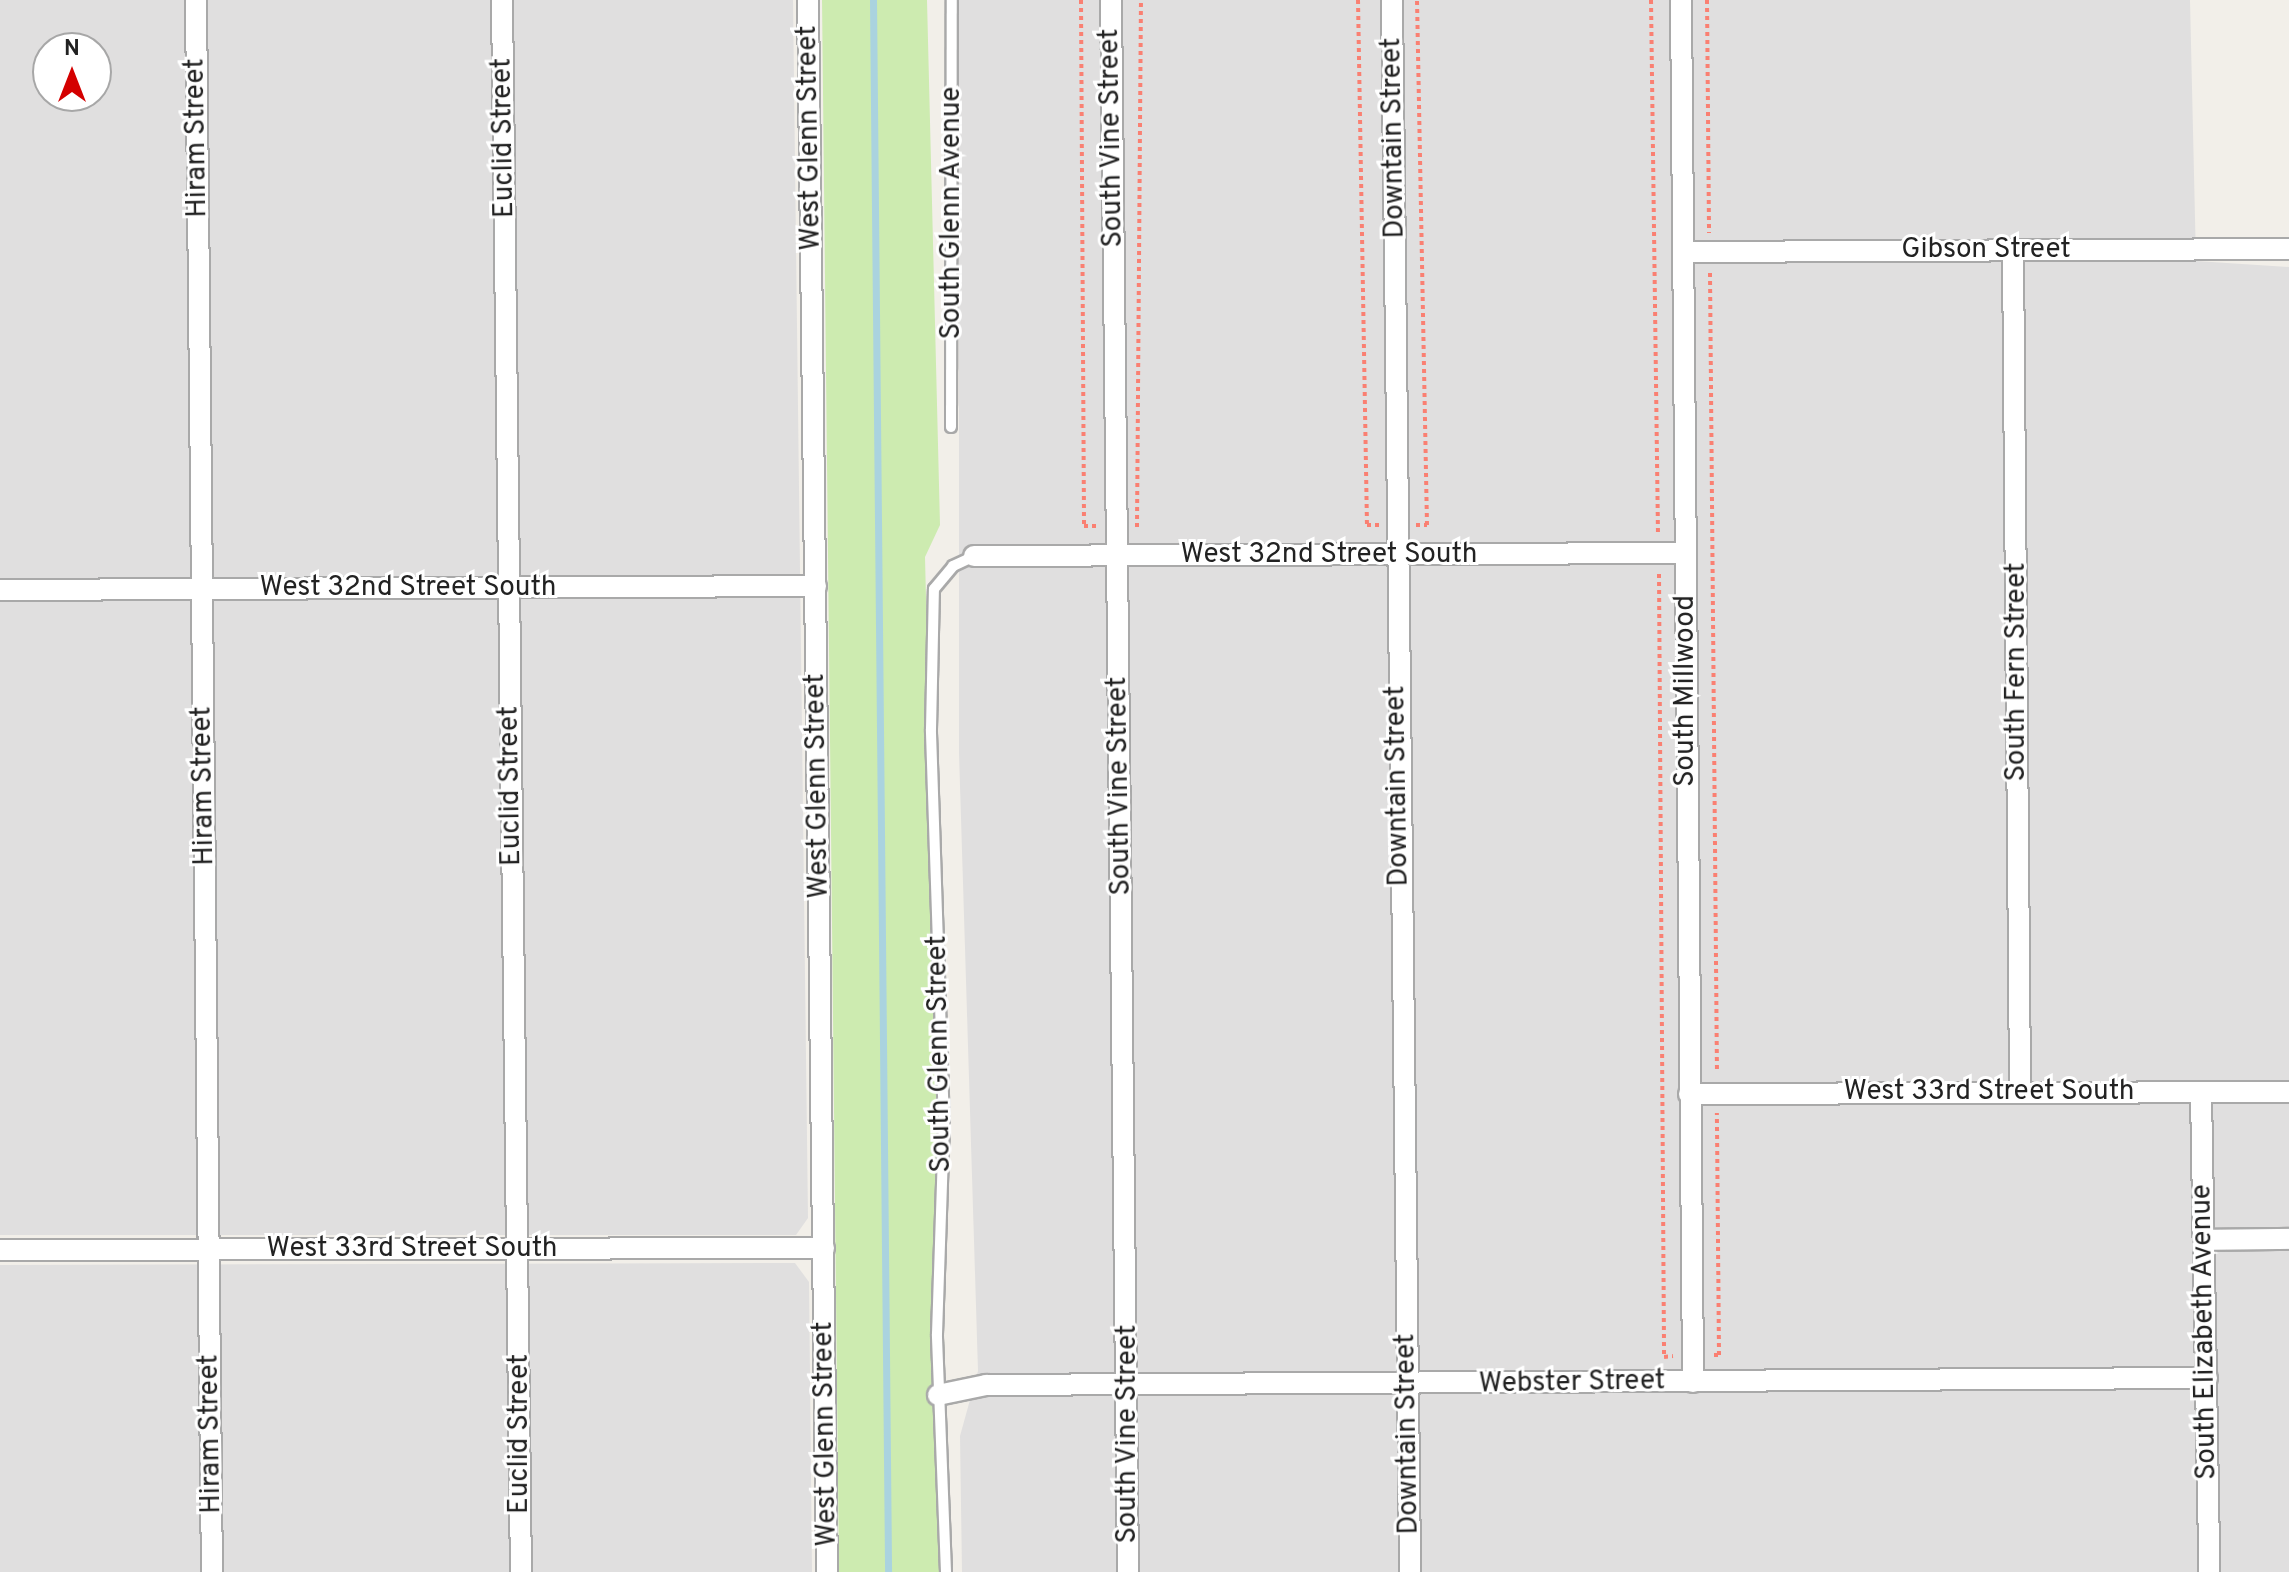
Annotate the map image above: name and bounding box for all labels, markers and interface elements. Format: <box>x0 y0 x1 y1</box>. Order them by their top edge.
street label: West Glenn Street <box>791 25 829 251</box>
street label: South Vine Street <box>1093 28 1131 248</box>
north arrow <box>32 32 112 112</box>
text: N <box>64 36 80 63</box>
street label: Downtain Street <box>1375 37 1413 239</box>
street label: Hiram Street <box>179 58 215 218</box>
street label: Euclid Street <box>486 58 522 218</box>
street label: South Glenn Avenue <box>935 86 969 340</box>
street label: Gibson Street <box>1901 233 2071 267</box>
street label: West 32nd Street South <box>1181 538 1477 572</box>
street label: South Fern Street <box>2000 562 2034 782</box>
street label: West 32nd Street South <box>260 571 556 605</box>
street label: South Millwood <box>1669 595 1703 787</box>
street label: West Glenn Street <box>799 673 837 899</box>
street label: South Vine Street <box>1101 676 1139 896</box>
street label: Downtain Street <box>1379 685 1417 887</box>
street label: Hiram Street <box>186 706 222 866</box>
street label: Euclid Street <box>493 706 529 866</box>
street label: South Glenn Street <box>921 935 959 1173</box>
street label: West 33rd Street South <box>1843 1075 2135 1109</box>
street label: South Elizabeth Avenue <box>2186 1183 2224 1481</box>
street label: West 33rd Street South <box>266 1232 558 1266</box>
street label: West Glenn Street <box>807 1321 845 1547</box>
street label: South Vine Street <box>1111 1324 1145 1544</box>
street label: Downtain Street <box>1389 1333 1427 1535</box>
street label: Hiram Street <box>193 1354 229 1514</box>
street label: Euclid Street <box>503 1354 537 1514</box>
street label: Webster Street <box>1478 1365 1666 1401</box>

